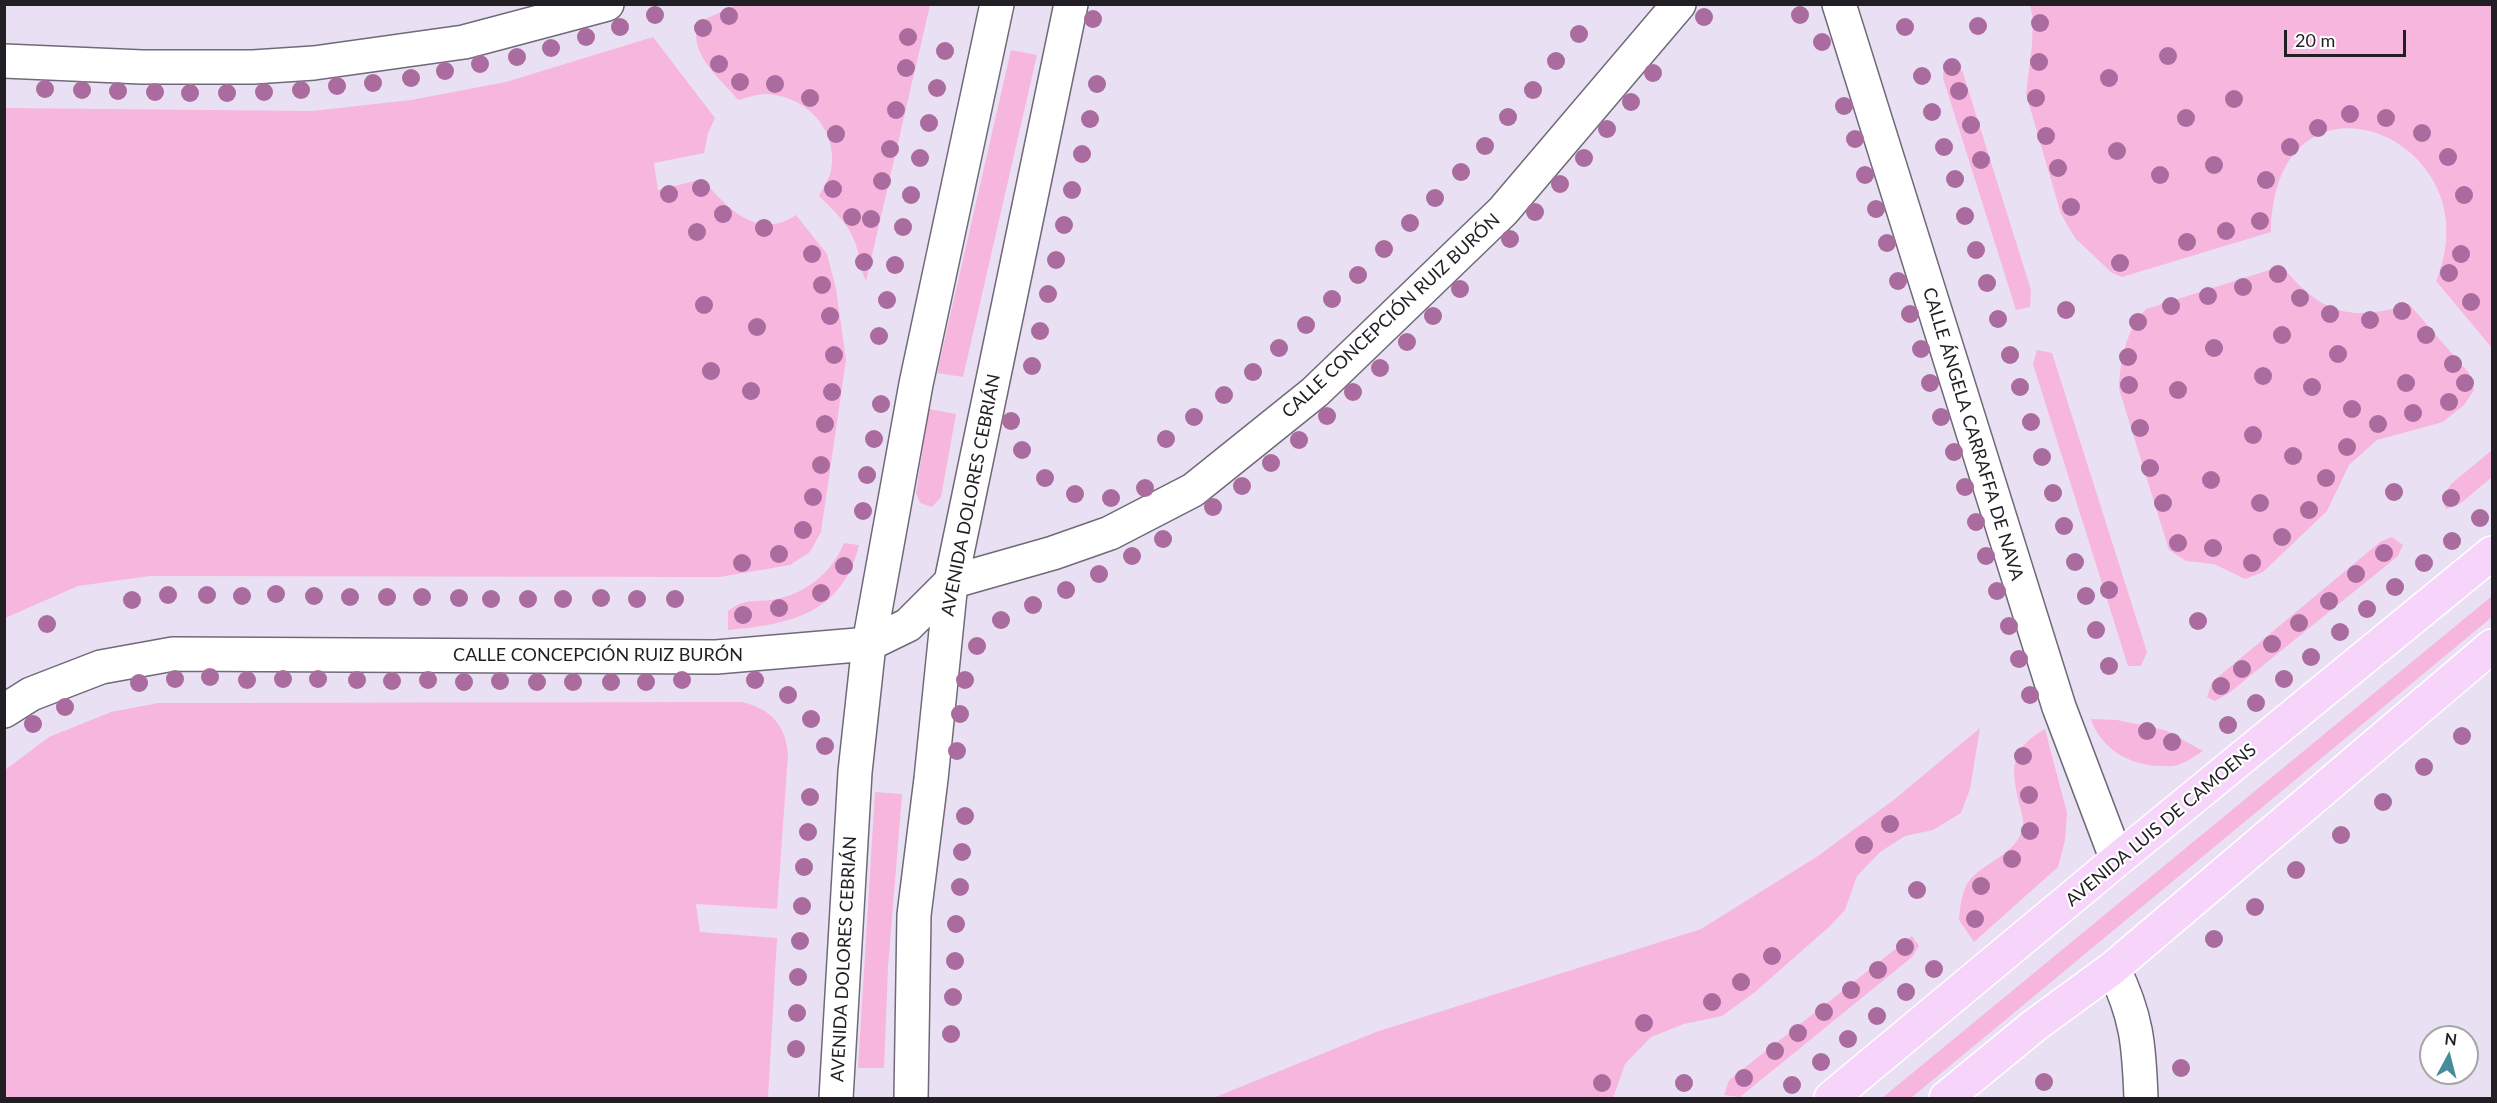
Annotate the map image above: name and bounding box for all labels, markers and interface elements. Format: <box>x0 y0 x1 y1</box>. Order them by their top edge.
scale bar <box>2287 18 2408 56</box>
text: 20 m <box>2295 29 2335 51</box>
street label: CALLE CONCEPCIÓN RUIZ BURÓN <box>1278 209 1504 423</box>
street label: CALLE ÁNGELA CARRAFFA DE NAVA <box>1918 285 2028 583</box>
street label: AVENIDA DOLORES CEBRIÁN <box>937 372 1005 618</box>
street label: CALLE CONCEPCIÓN RUIZ BURÓN <box>453 644 743 666</box>
street label: AVENIDA LUIS DE CAMOENS <box>2061 739 2261 911</box>
street label: AVENIDA DOLORES CEBRIÁN <box>827 836 861 1082</box>
north arrow <box>2419 1025 2479 1085</box>
text: N <box>2444 1028 2458 1049</box>

